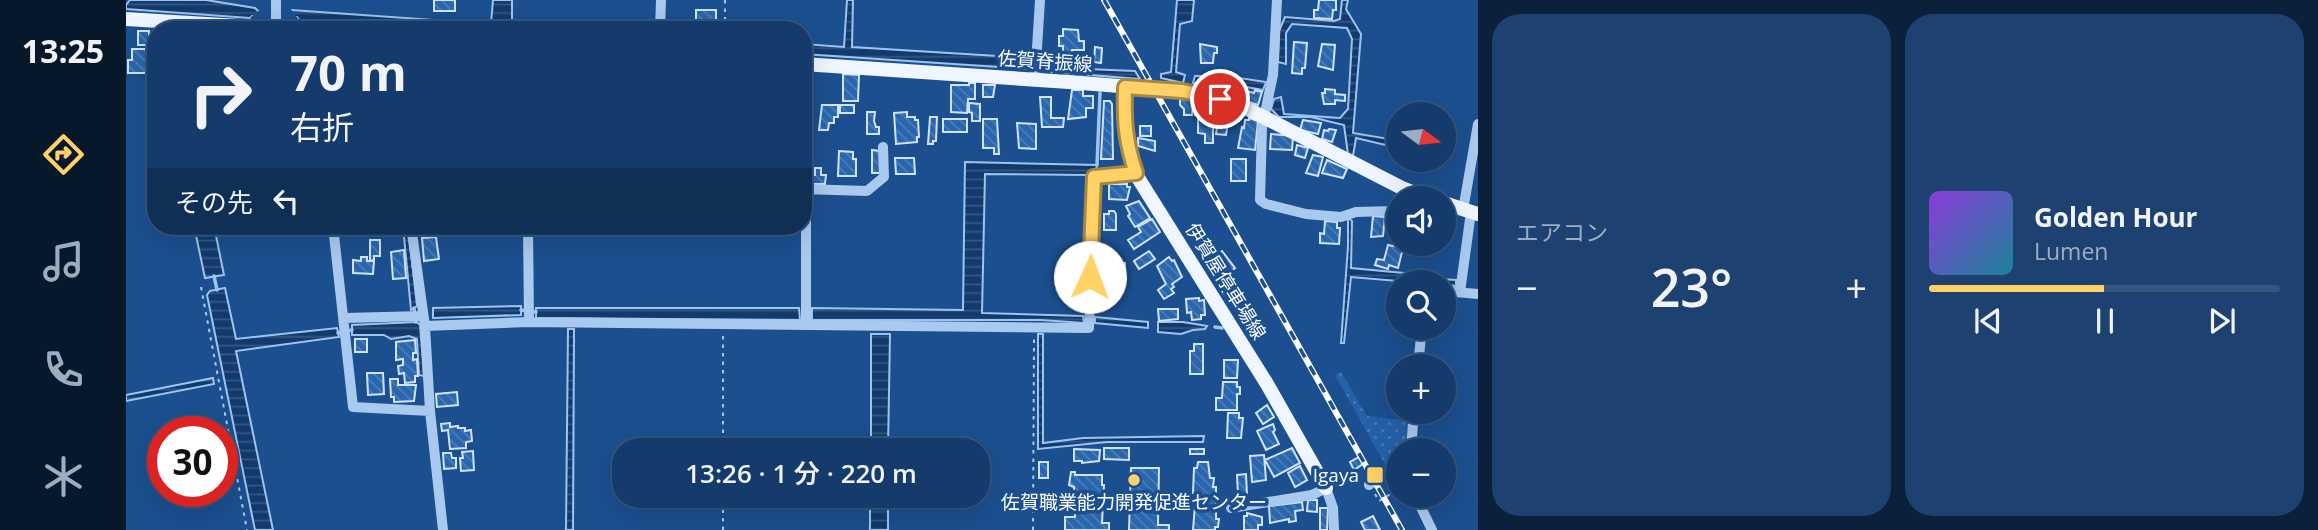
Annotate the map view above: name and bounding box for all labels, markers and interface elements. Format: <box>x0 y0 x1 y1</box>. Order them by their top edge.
text: 13:25 <box>22 29 104 72</box>
text: 70 m <box>290 39 407 105</box>
street label: 佐賀脊振線 <box>997 45 1093 77</box>
icon: right <box>175 49 266 140</box>
pin <box>1190 69 1250 129</box>
icon: arrive <box>1201 80 1239 118</box>
north arrow <box>1386 102 1456 172</box>
map controls <box>1386 102 1456 508</box>
text: 右折 <box>290 105 354 148</box>
icon: directions <box>39 130 88 179</box>
icon: left <box>267 182 305 220</box>
text: その先 <box>175 184 253 220</box>
button: sound <box>1386 186 1456 256</box>
text: Golden Hour <box>2034 199 2197 235</box>
text: エアコン <box>1516 216 1608 248</box>
street label: 伊賀屋停車場線 <box>1180 218 1272 344</box>
text: Lumen <box>2034 235 2108 267</box>
icon: music <box>39 237 88 286</box>
position arrow <box>1053 240 1127 314</box>
text: 23° <box>1651 251 1732 322</box>
text: − <box>1516 261 1538 313</box>
text: + <box>1845 261 1867 313</box>
button: search <box>1386 270 1456 340</box>
icon: previous <box>1969 302 2007 340</box>
icon: pause <box>2086 302 2124 340</box>
icon: next <box>2203 302 2241 340</box>
icon: phone <box>39 345 88 394</box>
button: + <box>1386 354 1456 424</box>
speed limit sign: 30 <box>147 416 238 507</box>
button: − <box>1386 438 1456 508</box>
icon: climate <box>39 452 88 501</box>
text: 13:26 · 1 分 · 220 m <box>685 455 917 491</box>
place label: Igaya <box>1313 462 1359 488</box>
marker: Igaya <box>1365 465 1385 485</box>
marker: 佐賀職業能力開発促進センター <box>1126 472 1142 488</box>
place label: 佐賀職業能力開発促進センター <box>1001 489 1267 515</box>

